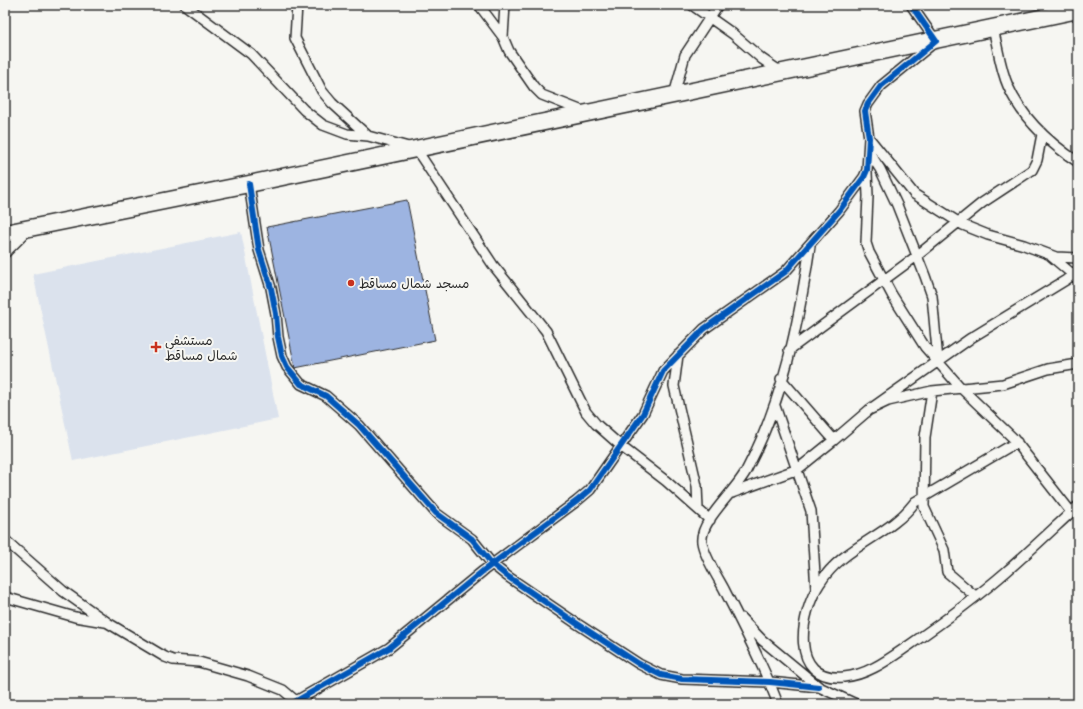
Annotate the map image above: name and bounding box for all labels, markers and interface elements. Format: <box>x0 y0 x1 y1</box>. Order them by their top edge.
place label: مسجد شمال مساقط <box>359 276 469 292</box>
marker: مسجد شمال مساقط <box>346 278 356 288</box>
place label: مستشفى شمال مساقط <box>165 333 238 363</box>
marker: مستشفى شمال مساقط <box>150 341 162 353</box>

